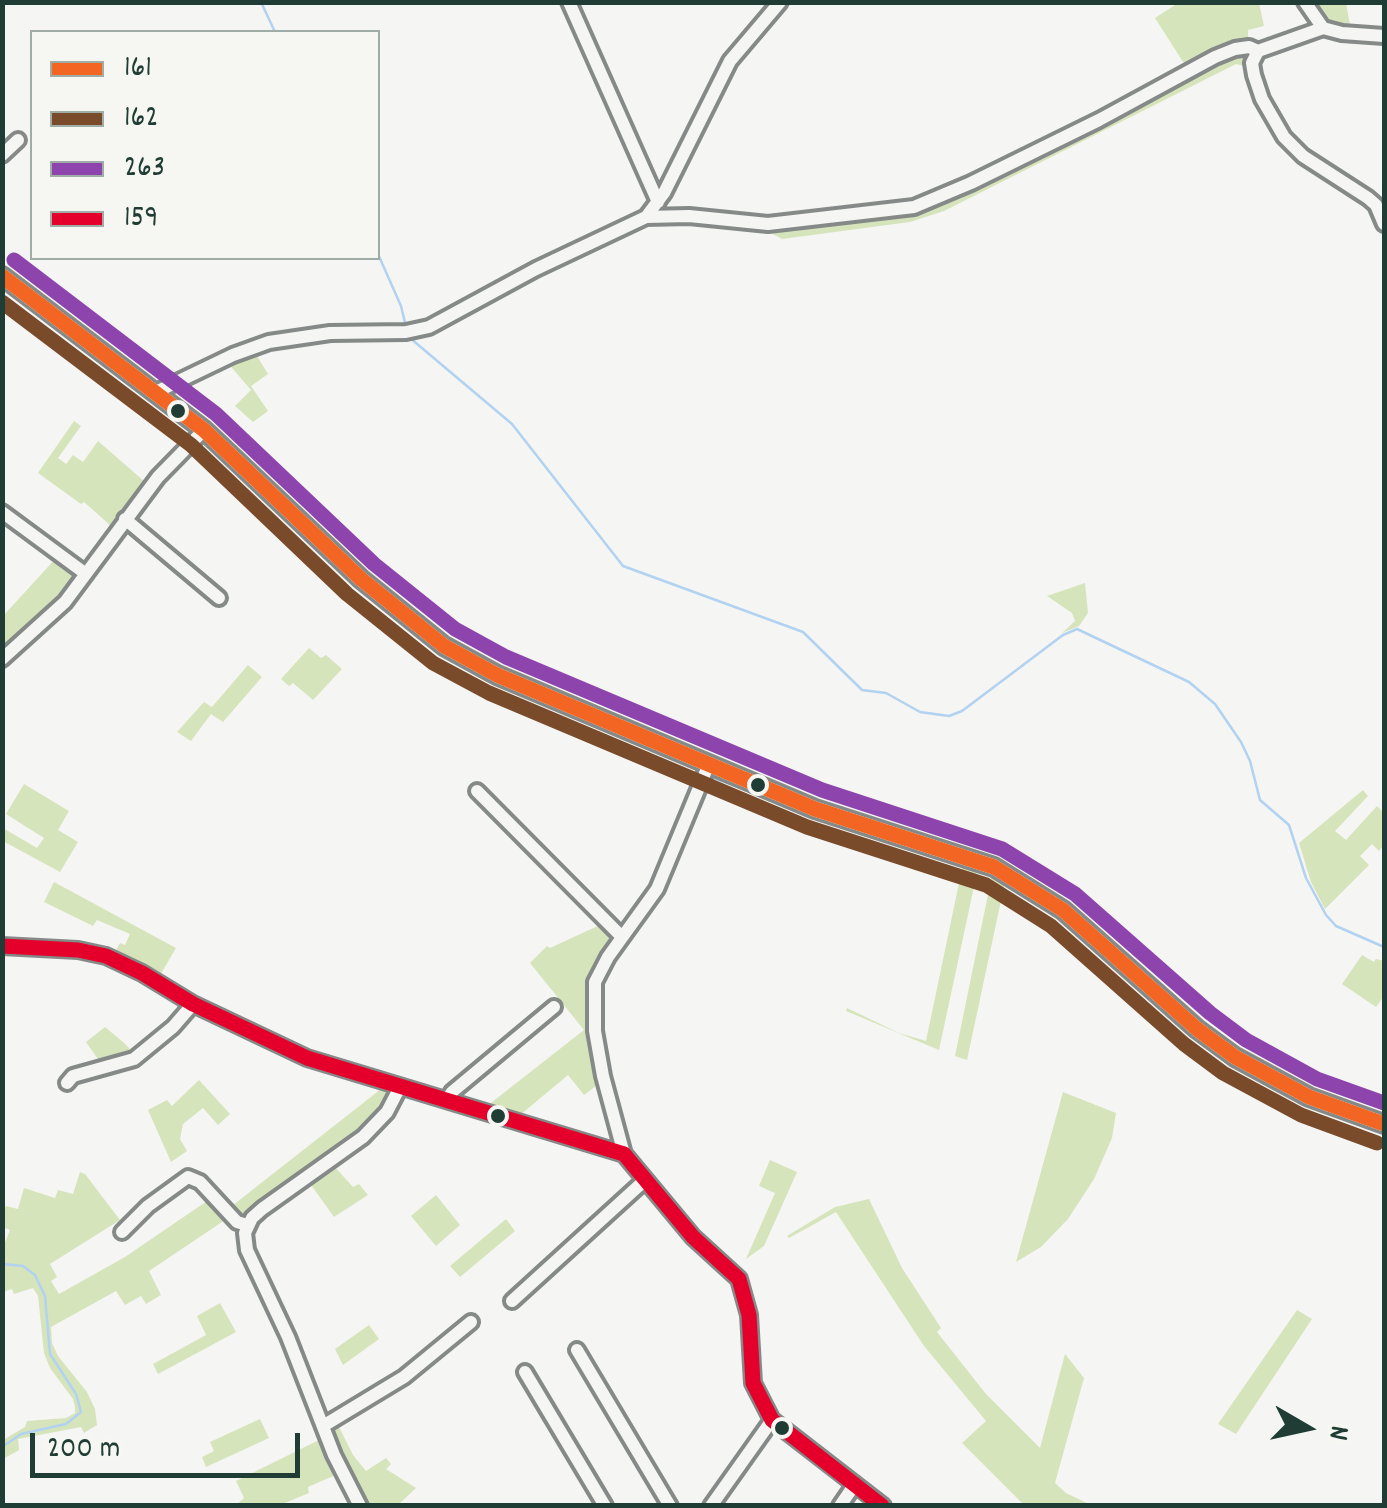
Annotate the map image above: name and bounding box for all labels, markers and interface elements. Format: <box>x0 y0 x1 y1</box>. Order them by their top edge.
legend <box>30 30 380 260</box>
text: 161 <box>124 48 152 91</box>
text: 162 <box>124 98 158 141</box>
text: 263 <box>124 148 165 191</box>
text: 159 <box>124 198 158 241</box>
unlabelled marker <box>168 401 188 421</box>
unlabelled marker <box>748 775 768 795</box>
unlabelled marker <box>488 1106 508 1126</box>
north arrow <box>1257 1378 1357 1478</box>
scale bar <box>35 1413 305 1475</box>
unlabelled marker <box>772 1418 792 1438</box>
text: N <box>1316 1423 1357 1443</box>
text: 200 m <box>47 1429 120 1472</box>

